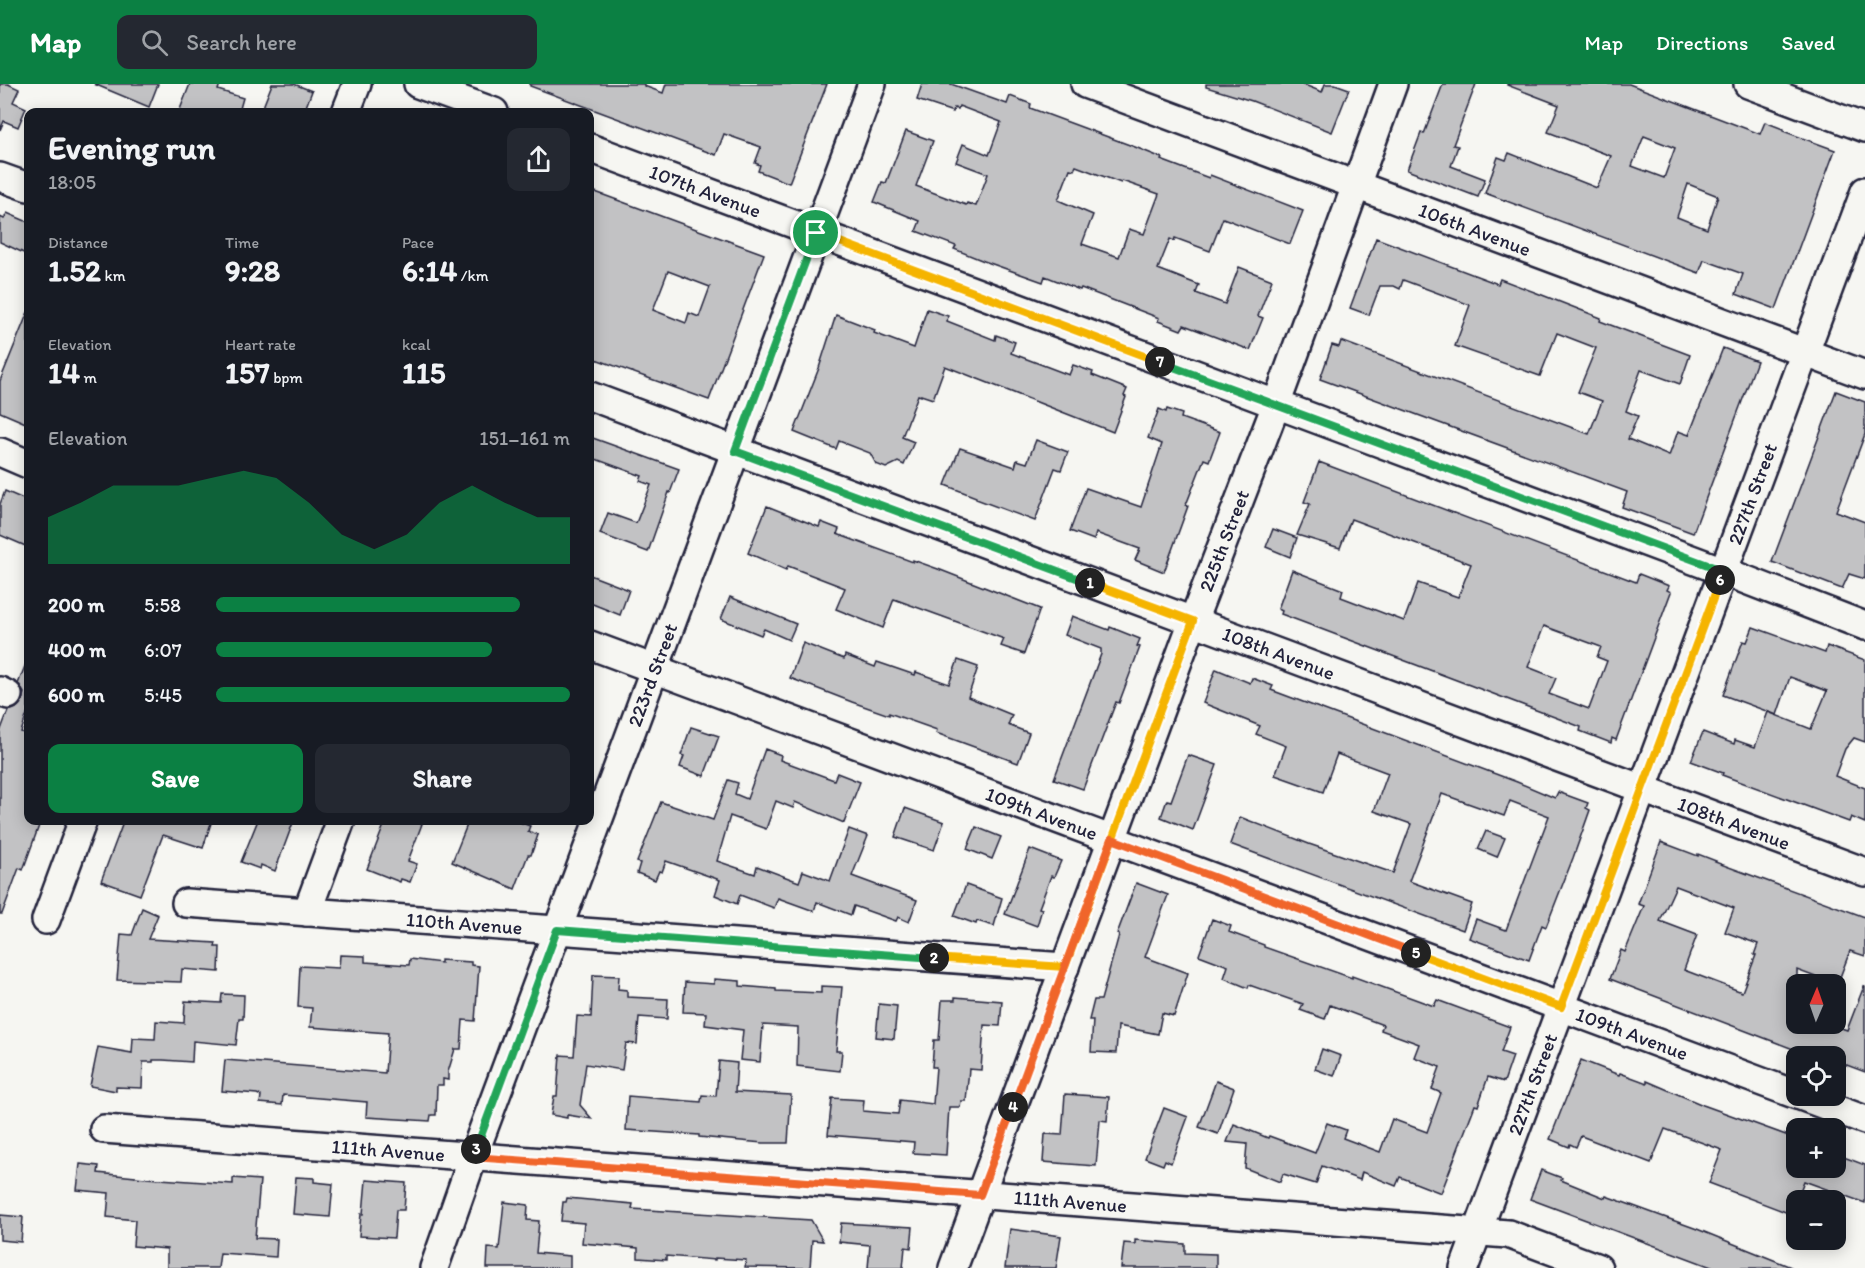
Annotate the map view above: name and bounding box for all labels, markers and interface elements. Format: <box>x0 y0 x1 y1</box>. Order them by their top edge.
search box <box>117 15 537 69</box>
text: Map <box>30 25 81 59</box>
icon: search <box>138 26 171 59</box>
text: Search here <box>186 29 297 56</box>
text: Map <box>1585 30 1623 55</box>
text: Directions <box>1656 30 1748 55</box>
text: Saved <box>1781 30 1835 55</box>
text: Evening run <box>48 128 215 167</box>
button: share <box>507 128 570 191</box>
street label: 107th Avenue <box>646 159 764 223</box>
text: 18:05 <box>48 170 96 194</box>
street label: 106th Avenue <box>1415 198 1534 261</box>
pin <box>790 207 841 258</box>
icon: arrive <box>799 216 832 249</box>
text: Distance <box>48 233 108 252</box>
text: Time <box>225 233 259 252</box>
text: Pace <box>402 233 434 252</box>
text: 1.52 <box>48 252 101 289</box>
text: 9:28 <box>225 252 280 289</box>
text: 6:14 <box>402 252 457 289</box>
text: km <box>101 266 126 285</box>
text: /km <box>457 266 489 285</box>
text: Elevation <box>48 335 112 354</box>
text: Heart rate <box>225 335 296 354</box>
text: kcal <box>402 335 430 354</box>
pin: 7 <box>1145 347 1175 377</box>
text: 7 <box>1156 352 1164 371</box>
text: 14 <box>48 354 80 391</box>
text: 157 <box>225 354 270 391</box>
text: 115 <box>402 354 446 391</box>
text: m <box>80 368 97 387</box>
text: bpm <box>270 368 303 387</box>
text: Elevation <box>48 426 127 450</box>
text: 151–161 m <box>479 426 570 450</box>
street label: 227th Street <box>1722 439 1782 548</box>
street label: 225th Street <box>1193 486 1254 595</box>
pin: 6 <box>1705 565 1735 595</box>
pin: 1 <box>1075 568 1105 598</box>
text: 6 <box>1716 570 1724 589</box>
text: 1 <box>1086 573 1094 592</box>
text: 200 m <box>48 593 104 617</box>
text: 5:58 <box>144 593 181 617</box>
street label: 223rd Street <box>622 619 683 730</box>
street label: 108th Avenue <box>1219 621 1338 685</box>
text: 400 m <box>48 638 106 662</box>
text: 6:07 <box>144 638 182 662</box>
text: 600 m <box>48 683 105 707</box>
text: 5:45 <box>144 683 182 707</box>
button: Save <box>48 744 303 813</box>
button: Share <box>315 744 570 813</box>
street label: 109th Avenue <box>982 782 1101 845</box>
street label: 108th Avenue <box>1674 791 1794 855</box>
street label: 110th Avenue <box>405 907 523 939</box>
pin: 5 <box>1401 938 1431 968</box>
pin: 2 <box>919 943 949 973</box>
text: 5 <box>1412 943 1420 962</box>
text: 2 <box>930 948 938 967</box>
north arrow <box>1786 974 1846 1034</box>
map controls <box>1786 974 1846 1250</box>
street label: 109th Avenue <box>1573 1002 1691 1065</box>
street label: 227th Street <box>1503 1030 1562 1138</box>
button: locate <box>1786 1046 1846 1106</box>
pin: 4 <box>998 1092 1028 1122</box>
text: 4 <box>1008 1097 1018 1116</box>
button: + <box>1786 1118 1846 1178</box>
street label: 111th Avenue <box>331 1134 446 1166</box>
pin: 3 <box>461 1134 491 1164</box>
text: 3 <box>472 1139 480 1158</box>
street label: 111th Avenue <box>1013 1185 1128 1217</box>
button: − <box>1786 1190 1846 1250</box>

